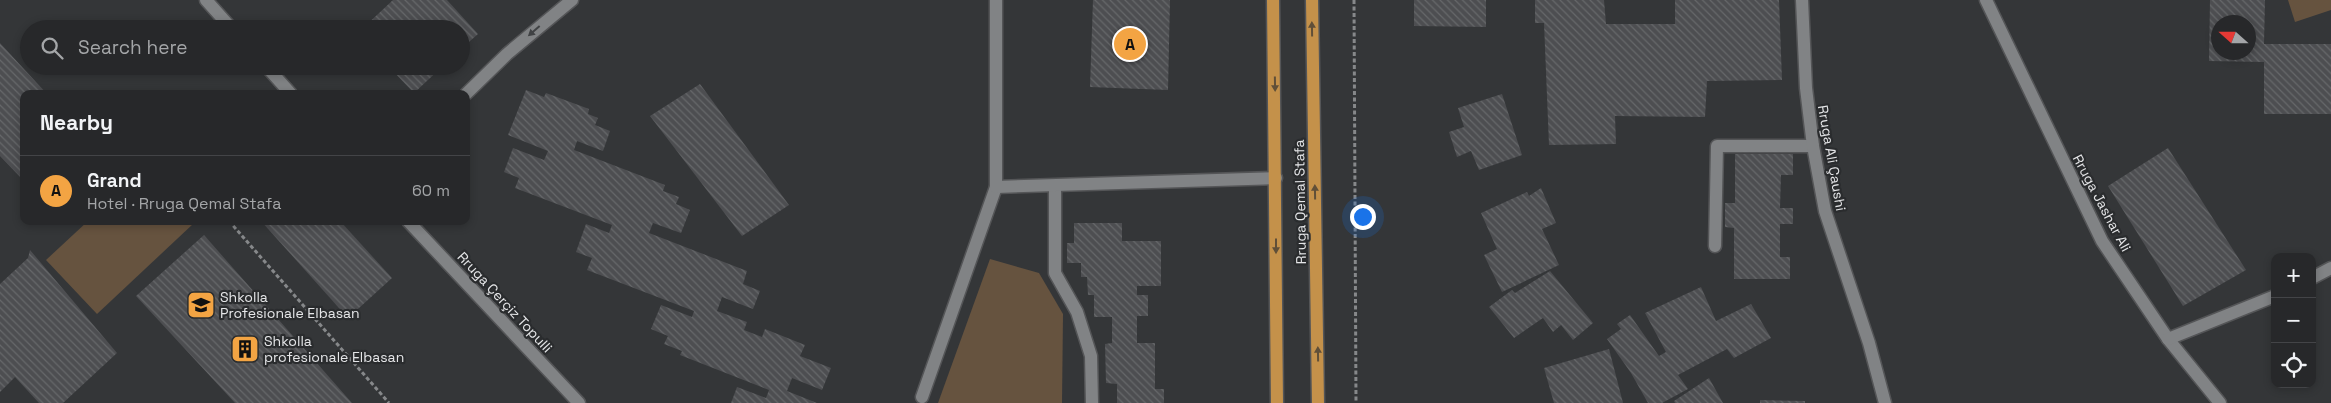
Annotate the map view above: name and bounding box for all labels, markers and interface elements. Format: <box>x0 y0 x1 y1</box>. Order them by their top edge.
north arrow <box>2211 15 2256 60</box>
search box <box>20 20 470 75</box>
one-way arrow <box>1308 21 1316 37</box>
one-way arrow <box>528 25 541 36</box>
pin: A <box>1114 25 1146 63</box>
icon: search <box>38 34 66 62</box>
text: Search here <box>78 35 188 60</box>
one-way arrow <box>1271 76 1279 92</box>
street label: Rruga Ali Çaushi <box>1814 104 1850 212</box>
text: Nearby <box>40 109 113 136</box>
street label: Rruga Qemal Stafa <box>1290 139 1310 265</box>
street label: Rruga Jashar Ali <box>2069 151 2135 255</box>
text: Grand <box>87 168 142 193</box>
text: A <box>51 180 61 201</box>
text: 60 m <box>412 180 450 201</box>
one-way arrow <box>1311 184 1319 200</box>
text: Hotel · Rruga Qemal Stafa <box>87 193 281 214</box>
your location <box>1350 204 1376 230</box>
one-way arrow <box>1272 238 1280 254</box>
street label: Rruga Çerçiz Topulli <box>454 248 556 356</box>
map controls <box>2271 253 2316 388</box>
button: + <box>2271 253 2316 298</box>
place label: Shkolla Profesionale Elbasan <box>220 288 360 322</box>
school or university icon: Shkolla Profesionale Elbasan <box>186 290 216 320</box>
button: − <box>2271 298 2316 343</box>
place label: Shkolla profesionale Elbasan <box>264 332 404 366</box>
building icon: Shkolla profesionale Elbasan <box>230 334 260 364</box>
button: locate <box>2271 343 2316 388</box>
one-way arrow <box>1313 346 1321 362</box>

